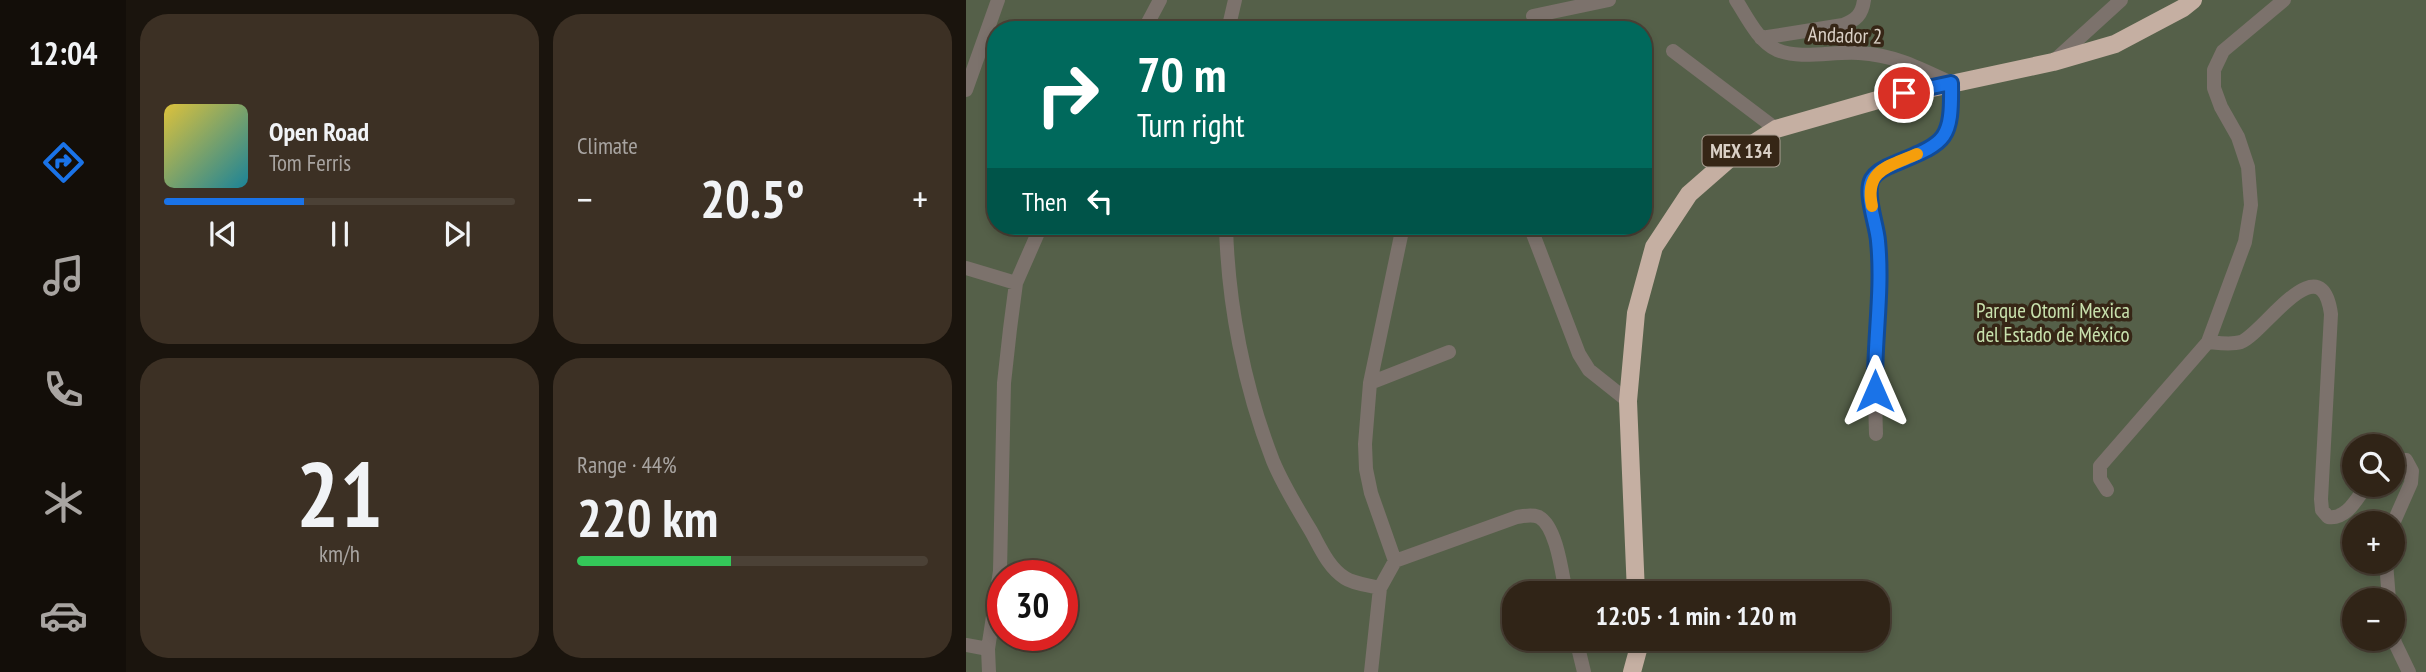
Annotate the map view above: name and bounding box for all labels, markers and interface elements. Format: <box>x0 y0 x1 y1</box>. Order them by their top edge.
street label: Andador 2 <box>1807 20 1883 50</box>
text: 12:04 <box>28 32 98 74</box>
text: 70 m <box>1137 42 1226 106</box>
icon: right <box>1022 49 1113 140</box>
pin <box>1874 63 1934 123</box>
icon: arrive <box>1885 74 1923 112</box>
text: Turn right <box>1137 104 1245 146</box>
text: Open Road <box>269 115 369 148</box>
text: Climate <box>577 131 638 160</box>
road number: MEX 134 <box>1702 136 1780 167</box>
icon: directions <box>39 138 88 187</box>
text: Tom Ferris <box>269 148 351 177</box>
text: 20.5° <box>700 165 805 232</box>
text: − <box>577 174 593 223</box>
text: + <box>912 174 928 223</box>
icon: left <box>1081 182 1119 220</box>
text: Then <box>1022 185 1067 218</box>
icon: previous <box>204 215 242 253</box>
icon: pause <box>321 215 359 253</box>
icon: next <box>438 215 476 253</box>
icon: music <box>39 251 88 300</box>
park label: Parque Otomí Mexica del Estado de México <box>1976 297 2130 348</box>
position arrow <box>1838 354 1912 428</box>
icon: phone <box>39 365 88 414</box>
text: 21 <box>296 434 383 552</box>
map controls <box>2342 434 2405 651</box>
button: search <box>2342 434 2405 497</box>
text: Range · 44% <box>577 450 677 479</box>
icon: climate <box>39 478 88 527</box>
text: 220 km <box>577 484 718 551</box>
button: + <box>2342 511 2405 574</box>
text: km/h <box>319 539 360 568</box>
speed limit sign: 30 <box>987 560 1078 651</box>
button: − <box>2342 588 2405 651</box>
icon: car <box>39 591 88 640</box>
text: 12:05 · 1 min · 120 m <box>1596 599 1796 632</box>

